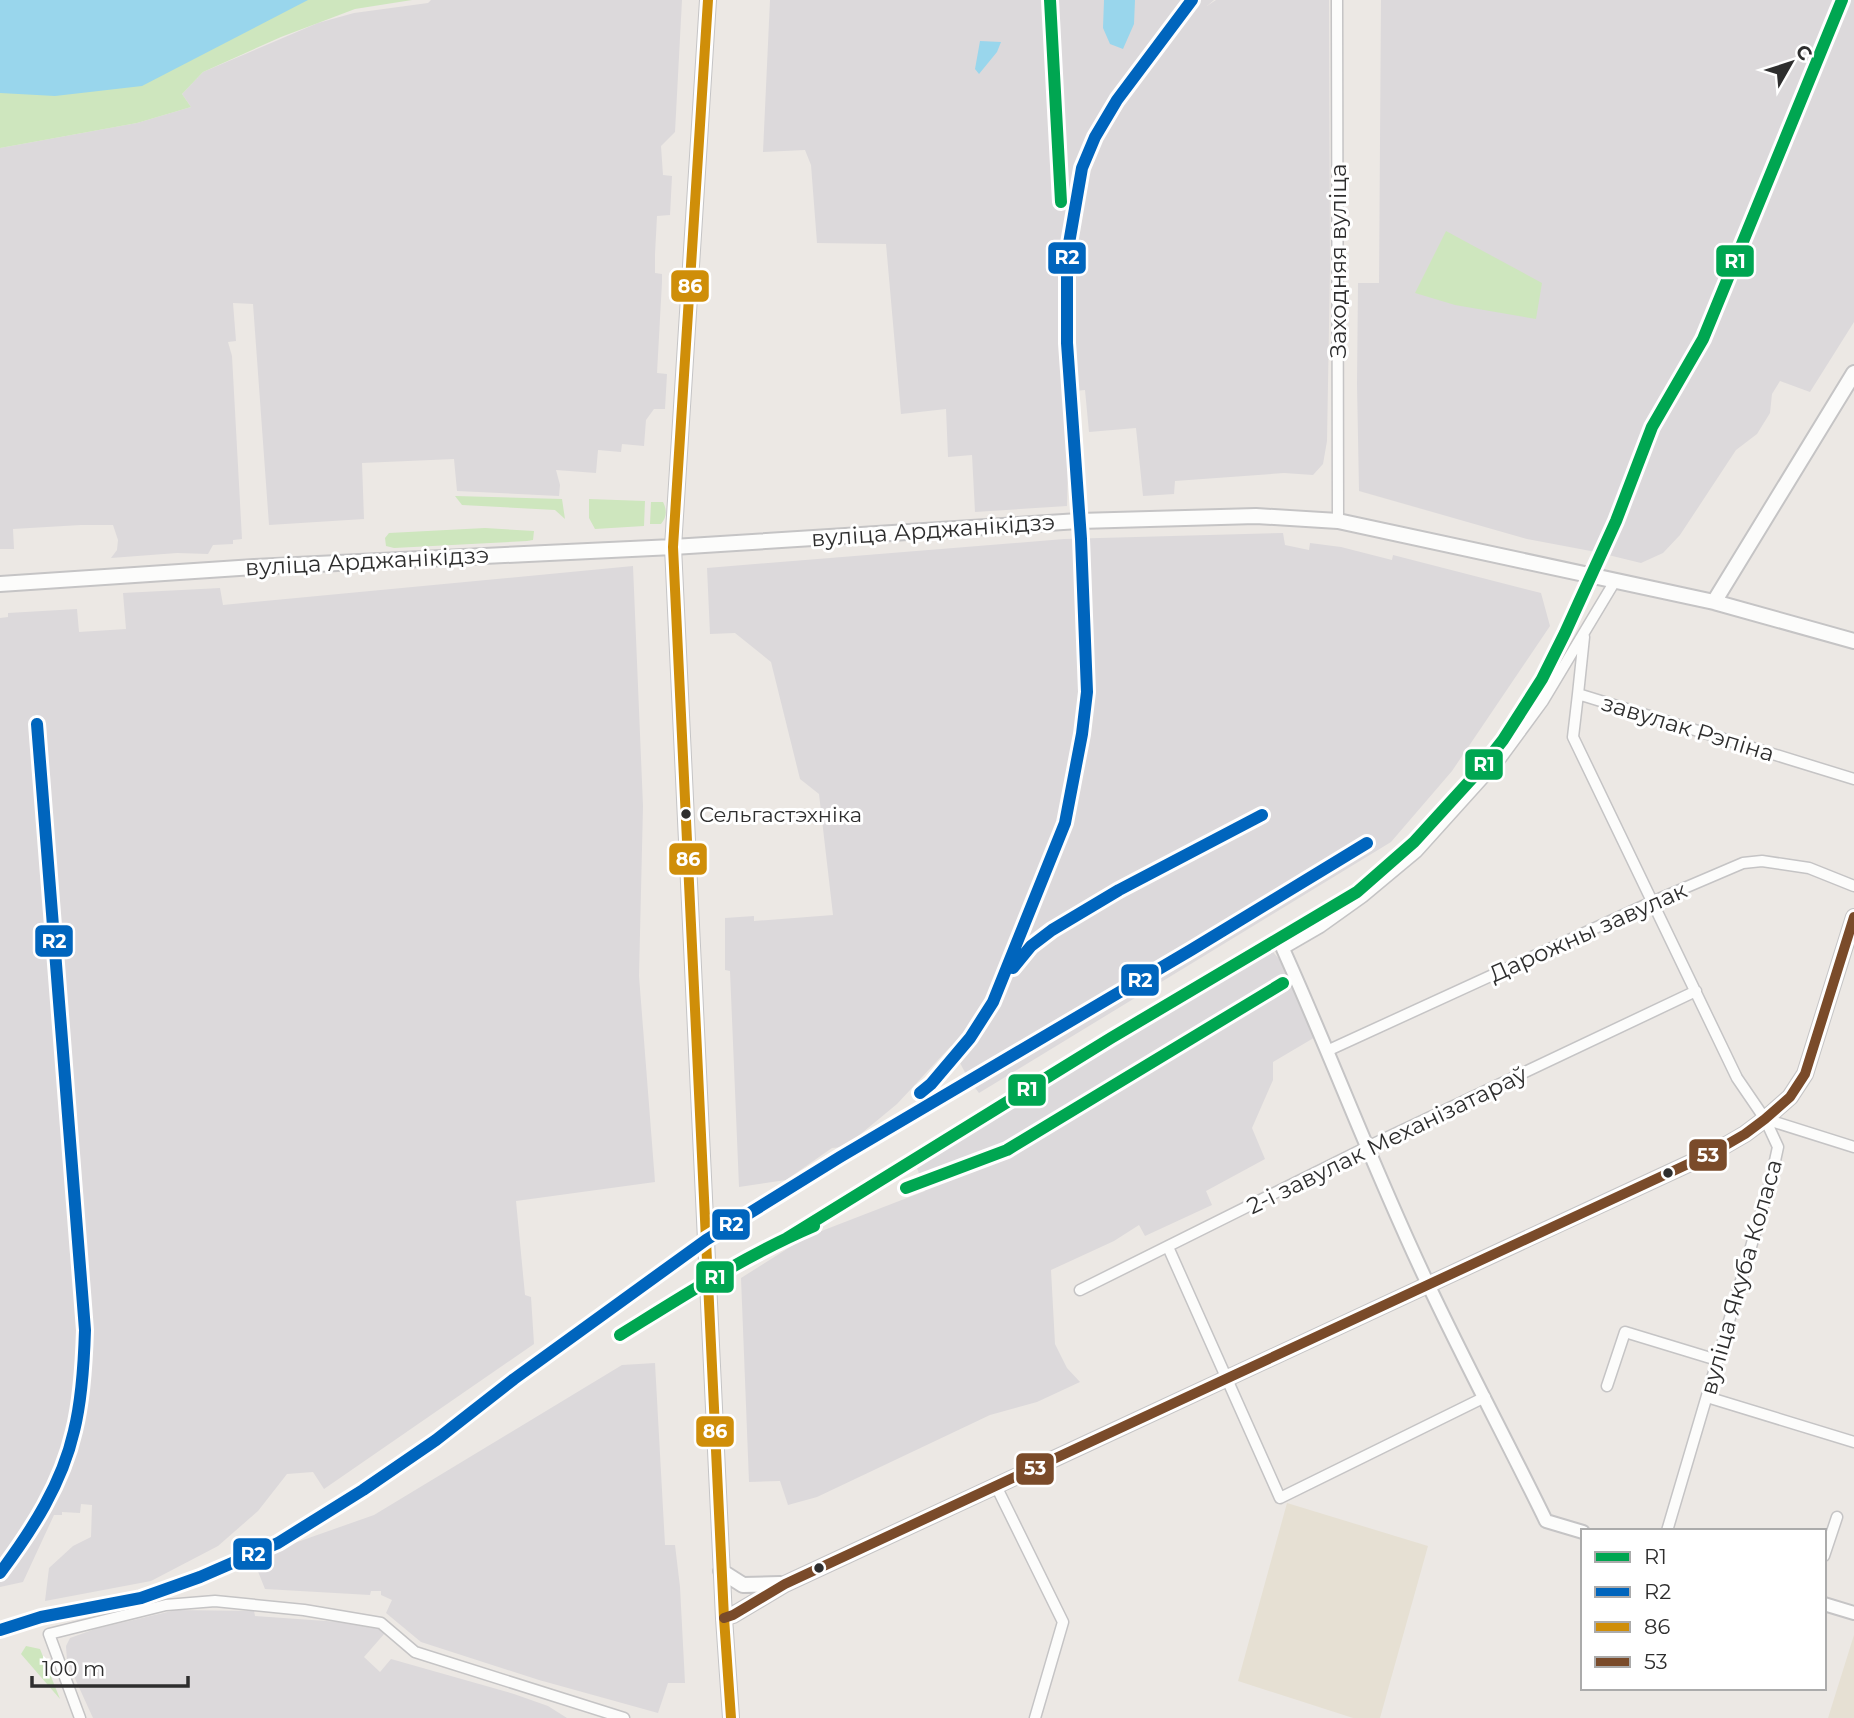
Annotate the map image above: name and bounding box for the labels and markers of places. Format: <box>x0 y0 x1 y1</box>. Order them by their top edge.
place label: Сельгастэхніка <box>699 802 862 827</box>
marker: Сельгастэхніка <box>679 807 693 821</box>
unlabelled marker <box>1661 1166 1675 1180</box>
unlabelled marker <box>812 1561 826 1575</box>

